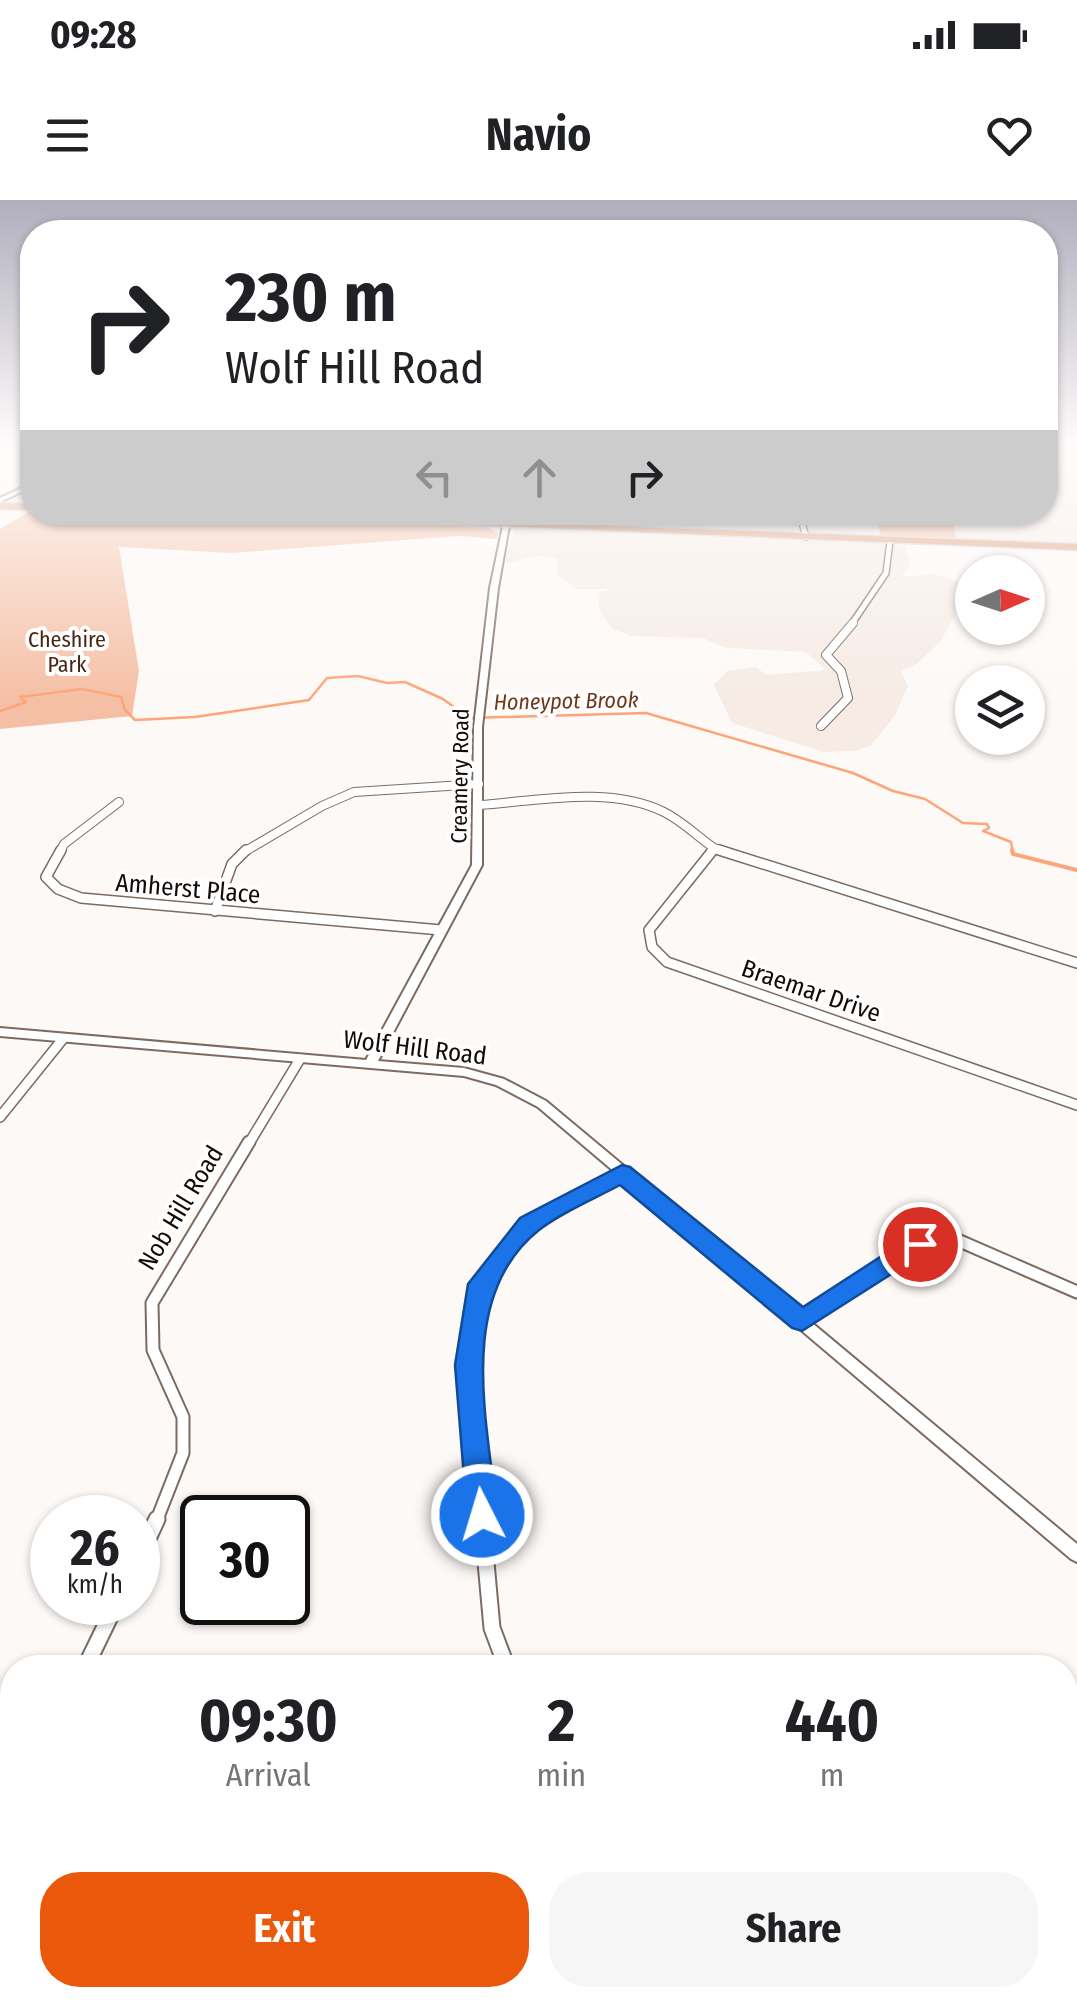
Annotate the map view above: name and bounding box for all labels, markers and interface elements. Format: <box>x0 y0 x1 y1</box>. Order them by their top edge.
text: 09:28 <box>50 12 136 58</box>
icon: menu <box>40 108 95 163</box>
text: Navio <box>486 108 591 162</box>
icon: heart <box>982 108 1037 163</box>
text: 230 m <box>225 256 397 340</box>
icon: right <box>60 260 190 390</box>
text: Wolf Hill Road <box>225 341 484 395</box>
icon: left <box>407 450 462 505</box>
icon: ahead <box>512 450 567 505</box>
icon: right <box>617 450 672 505</box>
north arrow <box>955 555 1045 645</box>
map controls <box>955 555 1045 755</box>
park label: Cheshire Park <box>28 626 106 678</box>
button: layers <box>955 665 1045 755</box>
water label: Honeypot Brook <box>493 686 639 716</box>
street label: Creamery Road <box>445 708 475 844</box>
street label: Amherst Place <box>114 868 262 910</box>
street label: Braemar Drive <box>737 953 885 1029</box>
street label: Wolf Hill Road <box>342 1024 488 1072</box>
street label: Nob Hill Road <box>132 1140 230 1276</box>
pin <box>878 1202 963 1287</box>
icon: arrive <box>893 1217 948 1272</box>
position arrow <box>430 1463 534 1567</box>
speed limit sign: 30 <box>180 1495 310 1625</box>
text: 26 <box>70 1518 120 1578</box>
text: km/h <box>67 1570 123 1600</box>
text: 09:30 <box>199 1685 338 1757</box>
text: 2 <box>547 1685 575 1757</box>
text: 440 <box>785 1685 879 1757</box>
text: Arrival <box>226 1756 311 1794</box>
text: min <box>537 1756 586 1794</box>
text: m <box>820 1756 844 1794</box>
button: Exit <box>40 1872 529 1987</box>
button: Share <box>549 1872 1038 1987</box>

